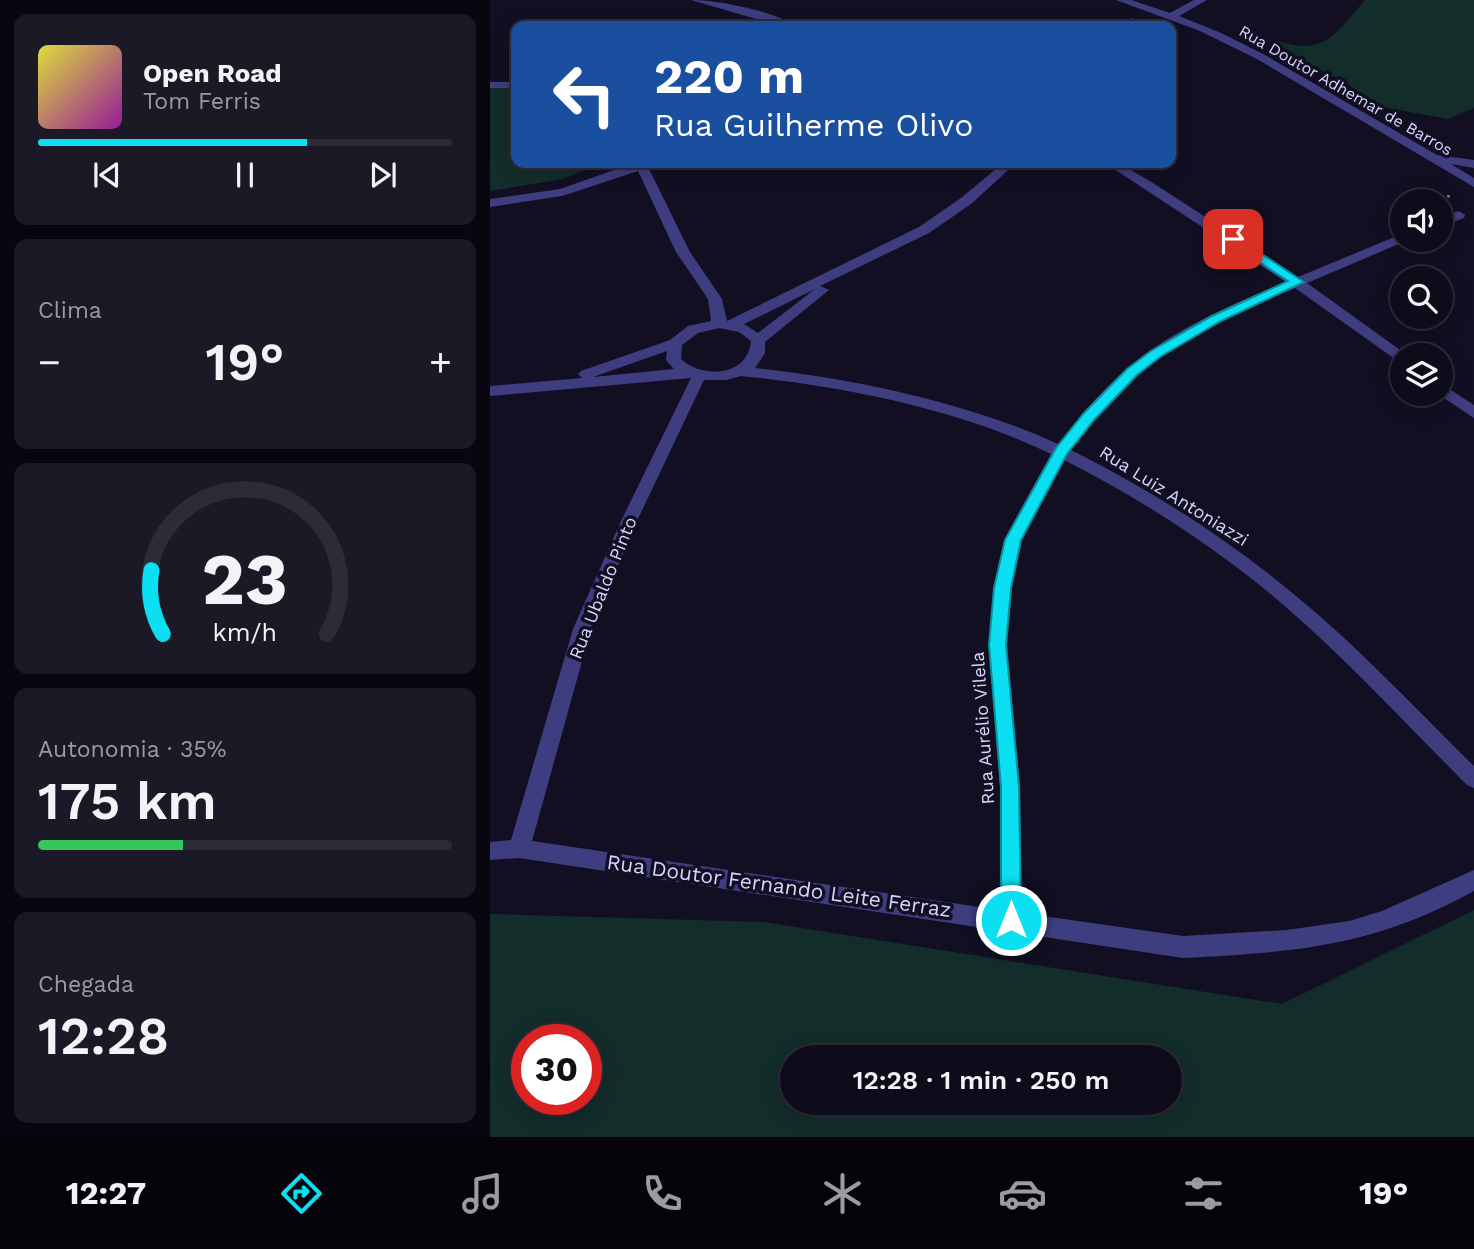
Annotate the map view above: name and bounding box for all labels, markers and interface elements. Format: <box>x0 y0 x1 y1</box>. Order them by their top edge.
street label: Rua Doutor Adhemar de Barros <box>1236 21 1456 159</box>
text: 220 m <box>654 47 804 105</box>
icon: left <box>539 49 630 140</box>
text: Open Road <box>143 58 281 88</box>
text: Tom Ferris <box>143 88 261 115</box>
text: Rua Guilherme Olivo <box>654 106 973 144</box>
icon: previous <box>88 156 126 194</box>
icon: pause <box>226 156 264 194</box>
icon: next <box>364 156 402 194</box>
map controls <box>1390 189 1453 406</box>
button: sound <box>1390 189 1453 252</box>
pin <box>1203 209 1263 269</box>
icon: arrive <box>1214 220 1252 258</box>
button: search <box>1390 266 1453 329</box>
text: Clima <box>38 297 102 324</box>
text: 19° <box>206 332 284 393</box>
text: − <box>38 340 61 384</box>
text: + <box>429 340 452 384</box>
button: layers <box>1390 343 1453 406</box>
street label: Rua Luiz Antoniazzi <box>1096 441 1253 550</box>
street label: Rua Ubaldo Pinto <box>564 514 641 662</box>
text: 23 <box>202 537 288 623</box>
text: km/h <box>213 618 277 647</box>
street label: Rua Aurélio Vilela <box>967 651 998 805</box>
text: Autonomia · 35% <box>38 736 227 763</box>
text: 175 km <box>38 771 217 832</box>
street label: Rua Doutor Fernando Leite Ferraz <box>605 849 953 922</box>
position arrow <box>974 883 1048 957</box>
text: Chegada <box>38 971 134 998</box>
text: 12:28 <box>38 1006 169 1067</box>
speed limit sign: 30 <box>511 1024 602 1115</box>
text: 12:28 · 1 min · 250 m <box>853 1065 1109 1095</box>
icon: directions <box>277 1169 326 1218</box>
icon: music <box>458 1169 507 1218</box>
icon: phone <box>638 1169 687 1218</box>
icon: climate <box>818 1169 867 1218</box>
icon: car <box>998 1169 1047 1218</box>
icon: filters <box>1179 1169 1228 1218</box>
text: 12:27 <box>66 1174 146 1212</box>
text: 19° <box>1359 1174 1408 1212</box>

